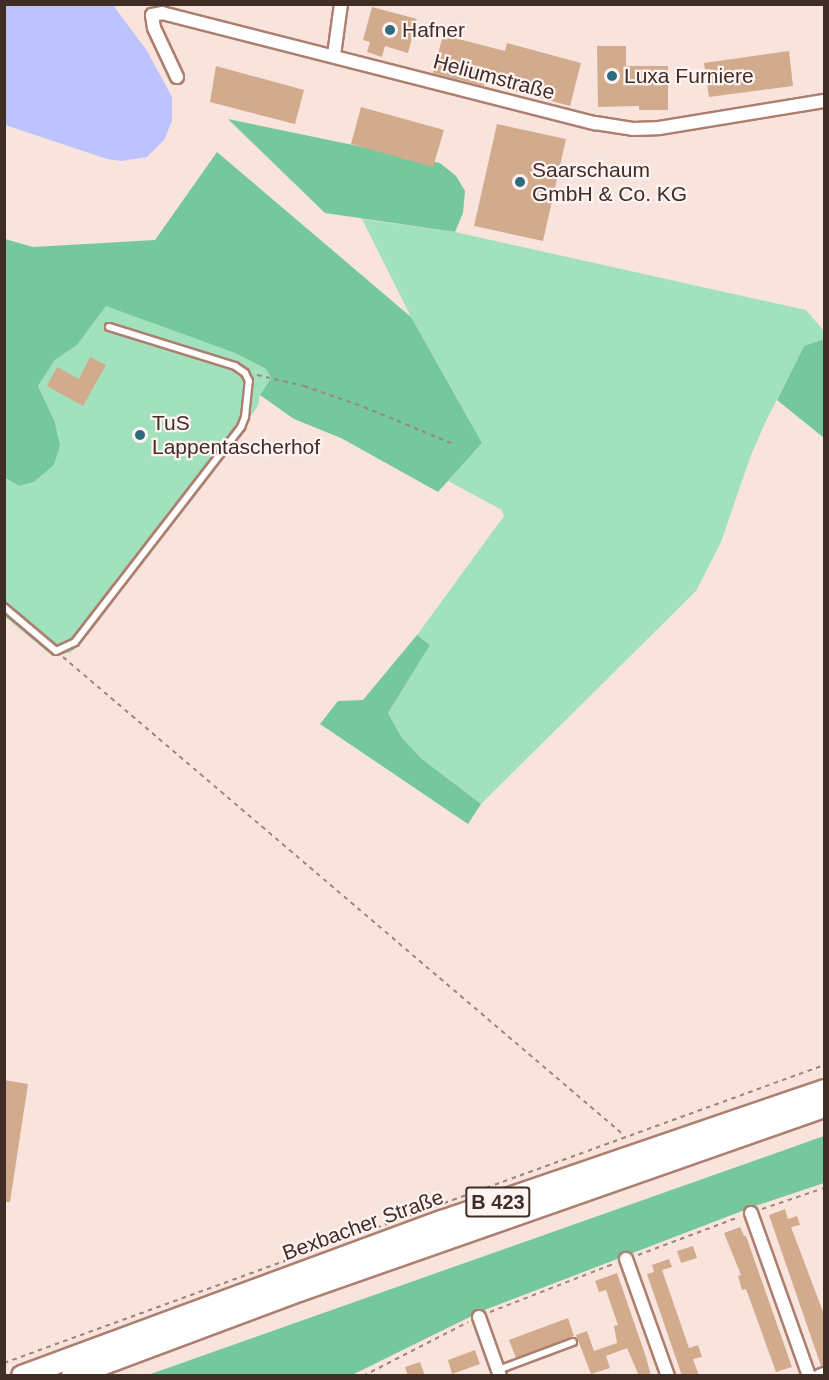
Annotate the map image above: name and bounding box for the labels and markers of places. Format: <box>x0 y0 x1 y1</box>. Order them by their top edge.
place label: Hafner <box>402 17 465 43</box>
marker: Hafner <box>383 23 397 37</box>
place label: Luxa Furniere <box>624 63 754 89</box>
marker: Luxa Furniere <box>605 69 619 83</box>
place label: Saarschaum GmbH & Co. KG <box>532 157 687 207</box>
marker: Saarschaum GmbH & Co. KG <box>513 175 527 189</box>
place label: TuS Lappentascherhof <box>152 410 320 460</box>
marker: TuS Lappentascherhof <box>133 428 147 442</box>

